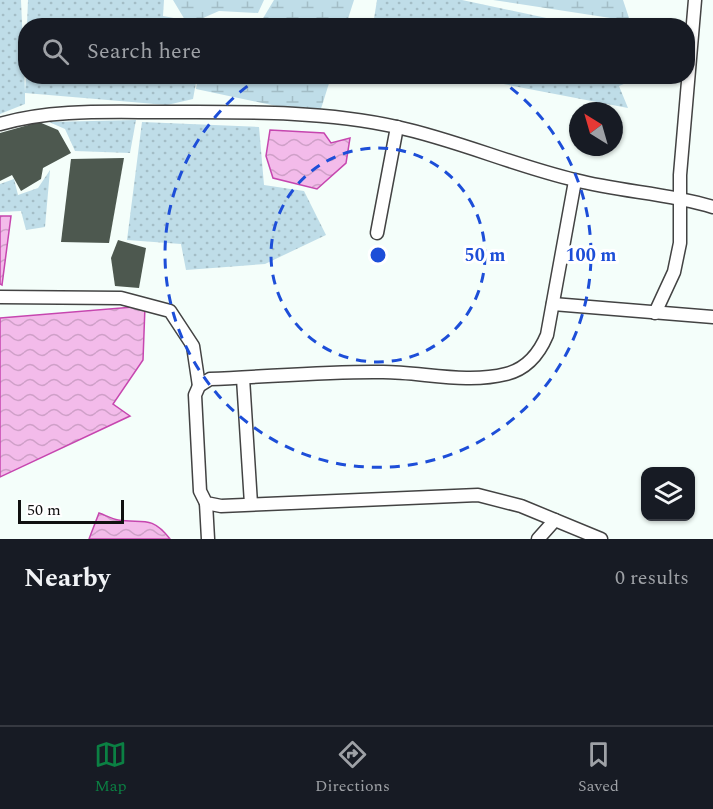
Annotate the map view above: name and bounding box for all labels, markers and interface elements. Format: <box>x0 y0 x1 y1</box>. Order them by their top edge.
search box <box>18 18 695 84</box>
icon: search <box>39 35 72 68</box>
text: Search here <box>87 35 201 68</box>
north arrow <box>569 102 623 156</box>
text: 50 m <box>465 242 505 269</box>
text: 100 m <box>565 242 617 269</box>
centre of rings <box>368 245 388 265</box>
map controls <box>641 467 695 521</box>
button: layers <box>641 467 695 521</box>
scale bar <box>18 497 124 524</box>
text: 50 m <box>27 498 61 522</box>
text: Nearby <box>24 558 110 598</box>
text: 0 results <box>615 563 689 593</box>
tab: Map <box>94 738 127 798</box>
tab: Directions <box>315 738 390 798</box>
tab: Saved <box>578 738 619 798</box>

